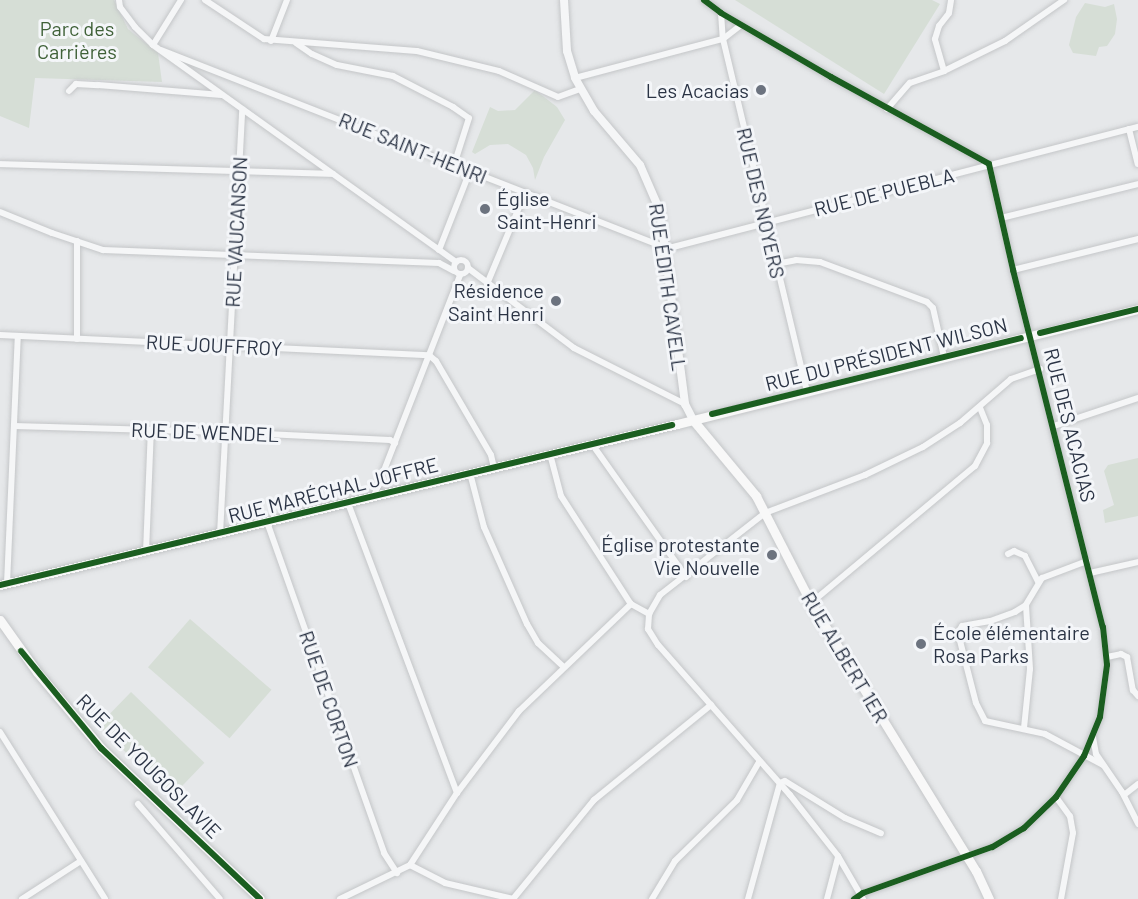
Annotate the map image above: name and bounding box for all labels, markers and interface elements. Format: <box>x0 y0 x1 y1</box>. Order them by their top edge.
park label: Parc des Carrières <box>37 17 117 64</box>
place label: Les Acacias <box>646 78 749 102</box>
marker: Les Acacias <box>754 83 768 97</box>
street label: RUE SAINT-HENRI <box>335 107 491 189</box>
street label: RUE DES NOYERS <box>732 125 790 281</box>
street label: RUE VAUCANSON <box>220 156 252 308</box>
street label: RUE DE PUEBLA <box>811 163 957 221</box>
place label: Église Saint-Henri <box>497 186 596 233</box>
marker: Église Saint-Henri <box>478 202 492 216</box>
street label: RUE ÉDITH CAVELL <box>644 202 692 372</box>
place label: Résidence Saint Henri <box>448 278 544 325</box>
marker: Résidence Saint Henri <box>549 294 563 308</box>
street label: RUE DU PRÉSIDENT WILSON <box>762 312 1010 396</box>
street label: RUE JOUFFROY <box>145 329 283 361</box>
street label: RUE DES ACACIAS <box>1039 346 1101 504</box>
street label: RUE DE WENDEL <box>131 417 279 447</box>
street label: RUE MARÉCHAL JOFFRE <box>225 452 441 528</box>
place label: Église protestante Vie Nouvelle <box>601 532 760 579</box>
marker: Église protestante Vie Nouvelle <box>765 548 779 562</box>
street label: RUE ALBERT 1ER <box>797 587 893 727</box>
place label: École élémentaire Rosa Parks <box>933 620 1090 667</box>
street label: RUE DE CORTON <box>294 628 364 770</box>
marker: École élémentaire Rosa Parks <box>914 637 928 651</box>
street label: RUE DE YOUGOSLAVIE <box>72 689 226 843</box>

